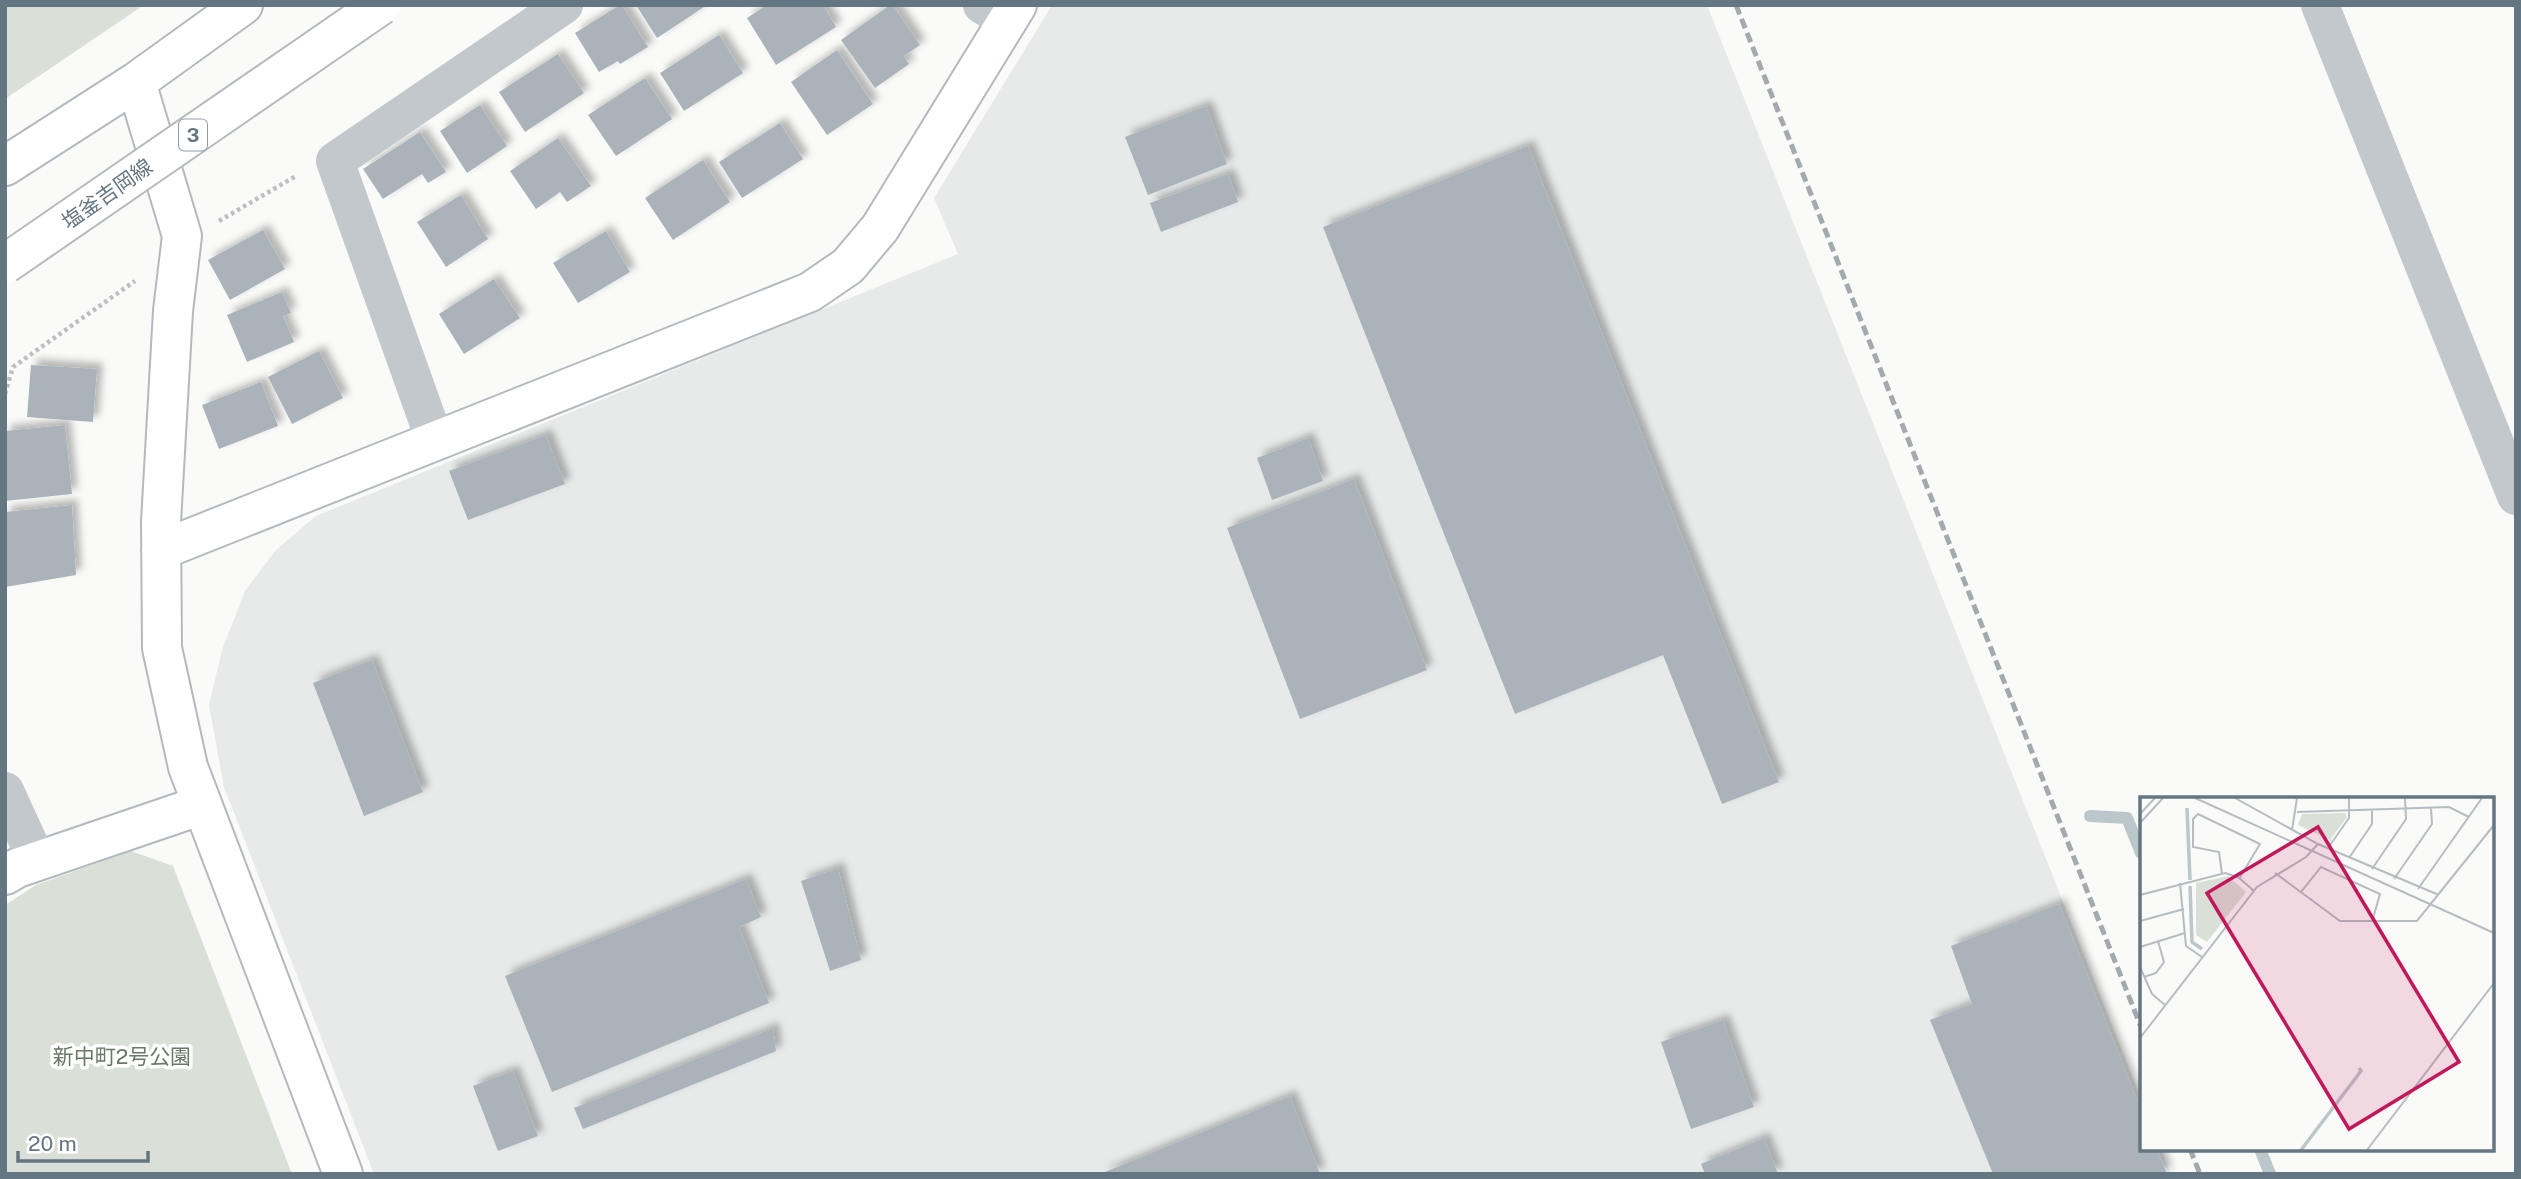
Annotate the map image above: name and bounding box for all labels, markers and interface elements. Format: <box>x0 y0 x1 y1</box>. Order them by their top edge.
road number: 3 <box>179 119 207 150</box>
street label: 塩釜吉岡線 <box>57 154 157 234</box>
inset map <box>2140 797 2493 1151</box>
park label: 新中町2号公園 <box>53 1044 191 1069</box>
scale bar <box>18 1120 147 1164</box>
text: 20 m <box>28 1131 77 1156</box>

